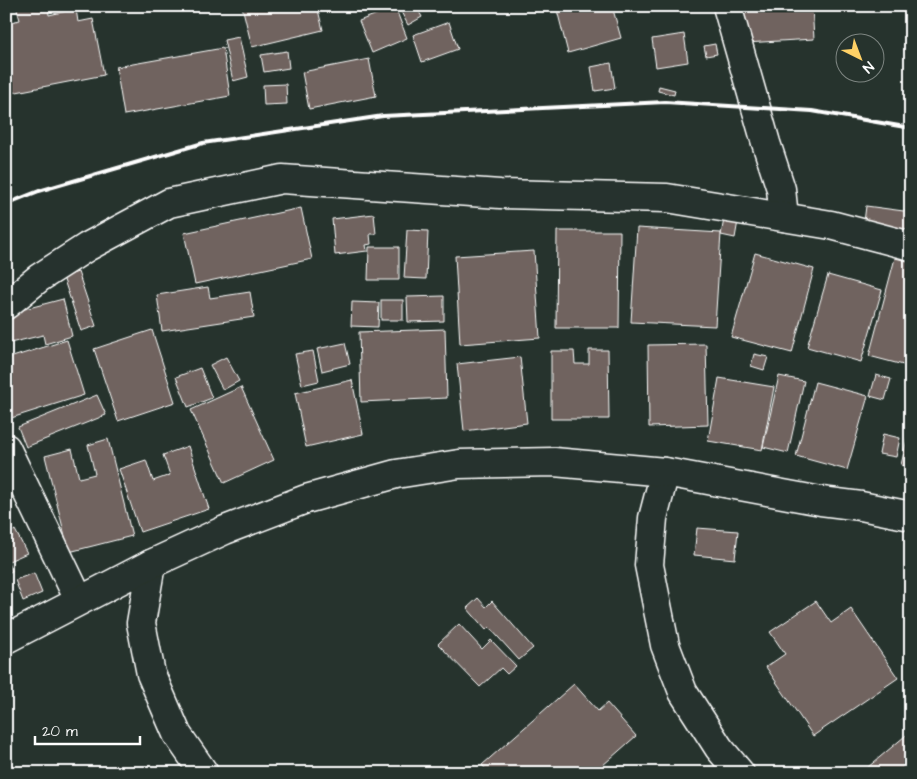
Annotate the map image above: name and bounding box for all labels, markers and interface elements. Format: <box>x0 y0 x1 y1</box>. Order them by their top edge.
north arrow <box>834 32 884 82</box>
text: N <box>858 57 878 77</box>
scale bar <box>35 714 140 746</box>
text: 20 m <box>42 721 78 742</box>

